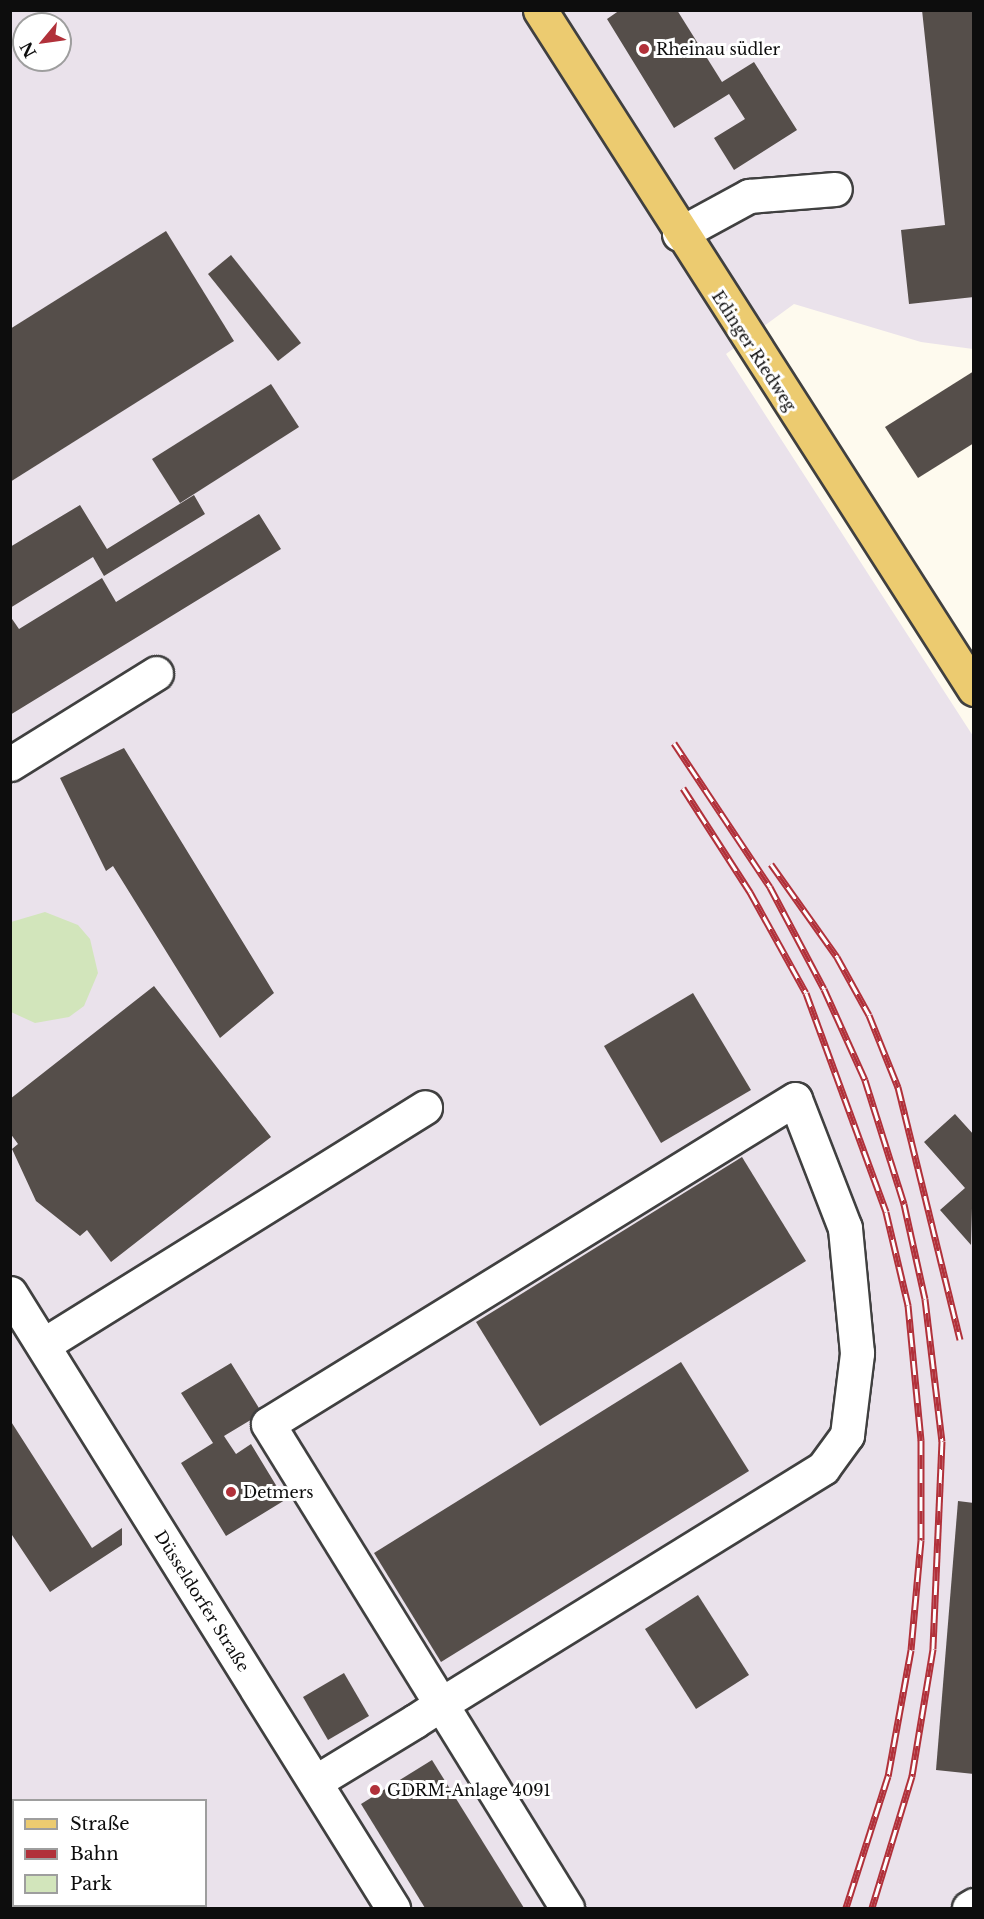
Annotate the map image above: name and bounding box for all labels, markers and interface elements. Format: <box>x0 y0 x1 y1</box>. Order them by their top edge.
north arrow <box>12 12 72 72</box>
text: N <box>16 38 40 61</box>
place label: Rheinau südler <box>656 39 780 59</box>
marker: Rheinau südler <box>637 42 651 56</box>
street label: Edinger Riedweg <box>708 287 800 415</box>
place label: Detmers <box>243 1482 314 1502</box>
marker: Detmers <box>224 1485 238 1499</box>
street label: Düsseldorfer Straße <box>151 1527 253 1675</box>
place label: GDRM-Anlage 4091 <box>387 1780 551 1800</box>
marker: GDRM-Anlage 4091 <box>368 1783 382 1797</box>
legend <box>12 1799 207 1907</box>
text: Straße <box>70 1813 130 1835</box>
text: Bahn <box>70 1843 119 1865</box>
text: Park <box>70 1873 112 1895</box>

